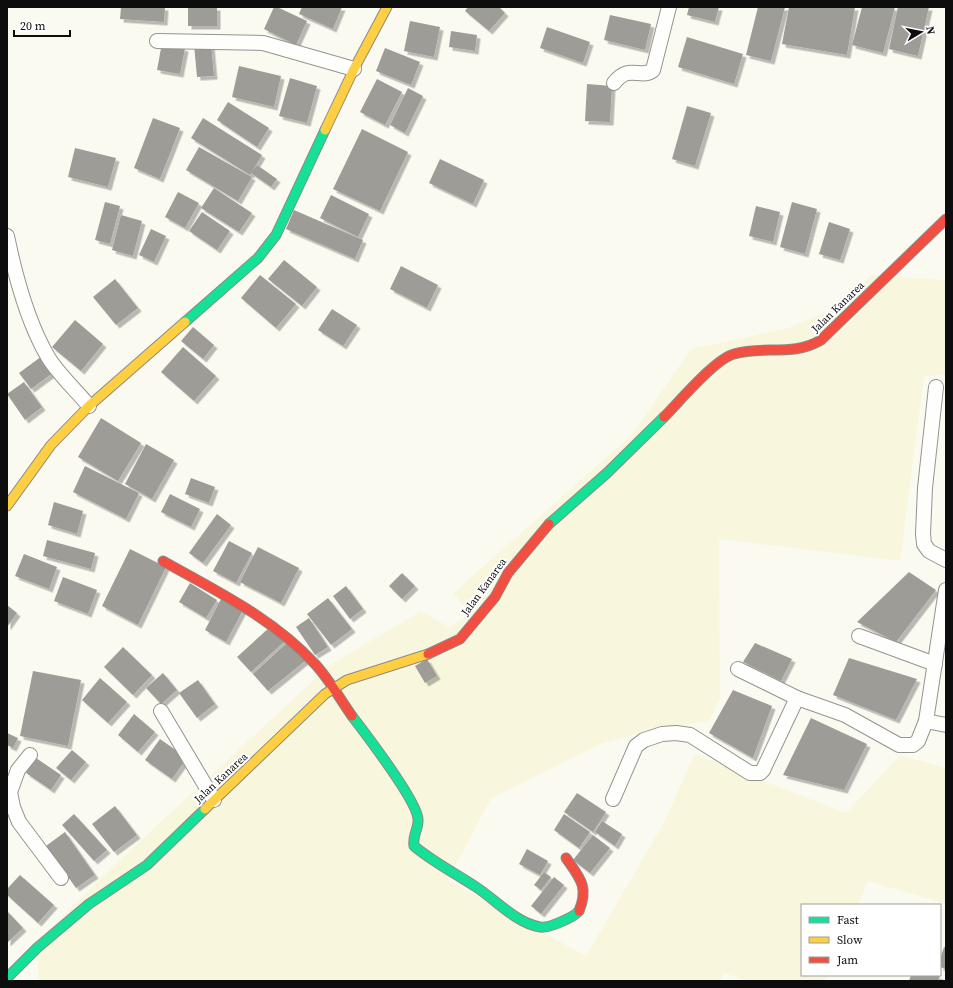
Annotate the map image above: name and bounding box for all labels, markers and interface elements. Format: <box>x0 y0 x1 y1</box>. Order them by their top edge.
scale bar <box>14 12 70 38</box>
north arrow <box>901 12 941 52</box>
text: 20 m <box>20 18 46 34</box>
text: N <box>922 25 938 36</box>
street label: Jalan Kanarea <box>808 278 868 337</box>
street label: Jalan Kanarea <box>457 555 510 620</box>
street label: Jalan Kanarea <box>190 749 251 807</box>
legend <box>801 904 941 976</box>
text: Fast <box>837 912 859 928</box>
text: Slow <box>837 932 863 948</box>
text: Jam <box>836 952 858 968</box>

